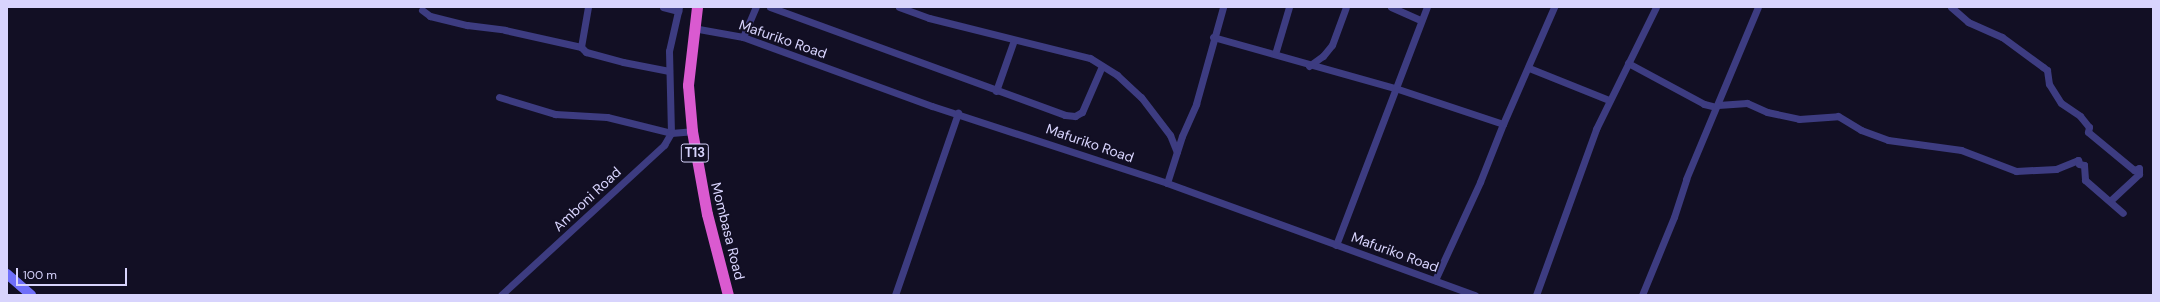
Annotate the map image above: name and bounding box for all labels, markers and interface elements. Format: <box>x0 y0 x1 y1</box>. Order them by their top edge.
street label: Mafuriko Road <box>737 16 829 62</box>
street label: Mafuriko Road <box>1044 120 1136 166</box>
road number: T13 <box>680 142 710 164</box>
street label: Amboni Road <box>550 163 624 235</box>
street label: Mombasa Road <box>708 181 748 281</box>
street label: Mafuriko Road <box>1349 228 1441 276</box>
scale bar <box>18 260 129 286</box>
text: 100 m <box>23 267 57 283</box>

